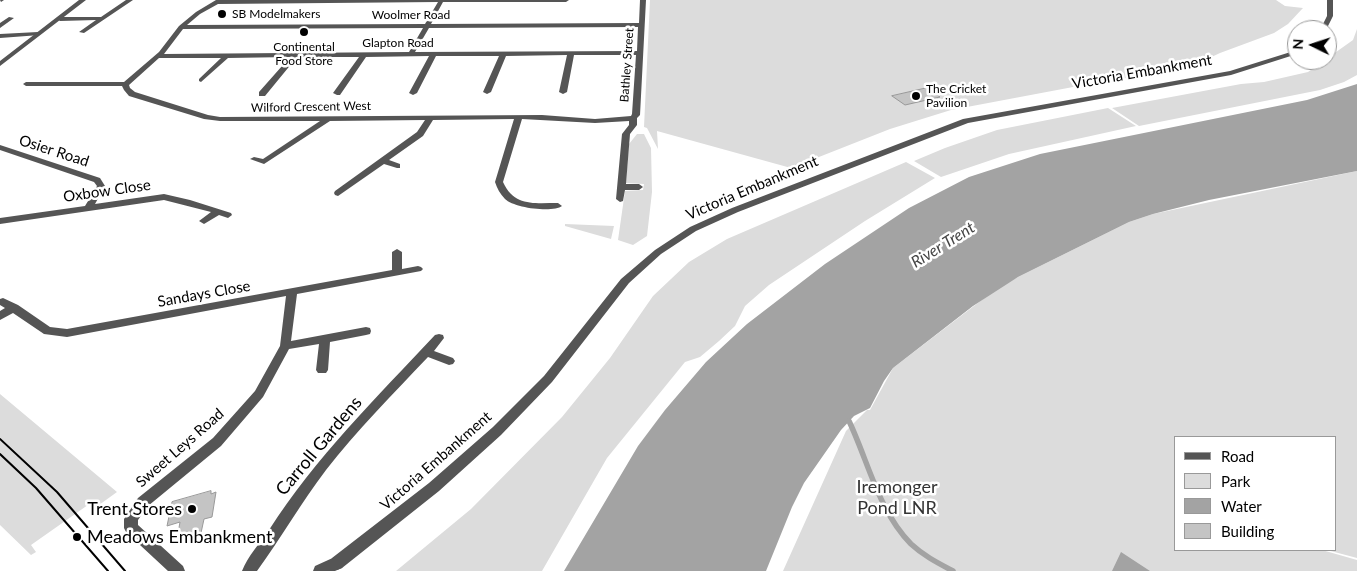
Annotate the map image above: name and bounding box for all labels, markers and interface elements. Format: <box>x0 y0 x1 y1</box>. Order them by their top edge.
place label: SB Modelmakers <box>232 7 320 21</box>
marker: SB Modelmakers <box>216 8 228 20</box>
street label: Woolmer Road <box>372 8 450 22</box>
north arrow <box>1287 20 1337 70</box>
marker: Continental Food Store <box>298 26 310 38</box>
street label: Bathley Street <box>617 27 637 103</box>
street label: Glapton Road <box>362 36 434 50</box>
text: N <box>1289 38 1306 50</box>
place label: Continental Food Store <box>273 40 335 68</box>
street label: Victoria Embankment <box>1071 51 1213 93</box>
place label: The Cricket Pavilion <box>926 82 986 110</box>
marker: The Cricket Pavilion <box>910 90 922 102</box>
street label: Wilford Crescent West <box>251 99 371 115</box>
street label: Osier Road <box>17 131 91 171</box>
street label: Victoria Embankment <box>683 152 821 224</box>
street label: Oxbow Close <box>62 176 152 206</box>
water label: River Trent <box>908 218 978 272</box>
street label: Sandays Close <box>156 277 252 311</box>
street label: Carroll Gardens <box>271 392 367 500</box>
street label: Sweet Leys Road <box>132 405 228 491</box>
street label: Victoria Embankment <box>377 408 495 514</box>
legend <box>1174 436 1337 551</box>
text: Road <box>1221 447 1254 465</box>
text: Park <box>1221 472 1250 490</box>
park label: Iremonger Pond LNR <box>857 476 937 518</box>
text: Water <box>1221 497 1262 515</box>
place label: Trent Stores <box>87 498 182 520</box>
marker: Trent Stores <box>186 503 198 515</box>
text: Building <box>1221 522 1274 540</box>
place label: Meadows Embankment <box>87 526 272 548</box>
marker: Meadows Embankment <box>71 531 83 543</box>

